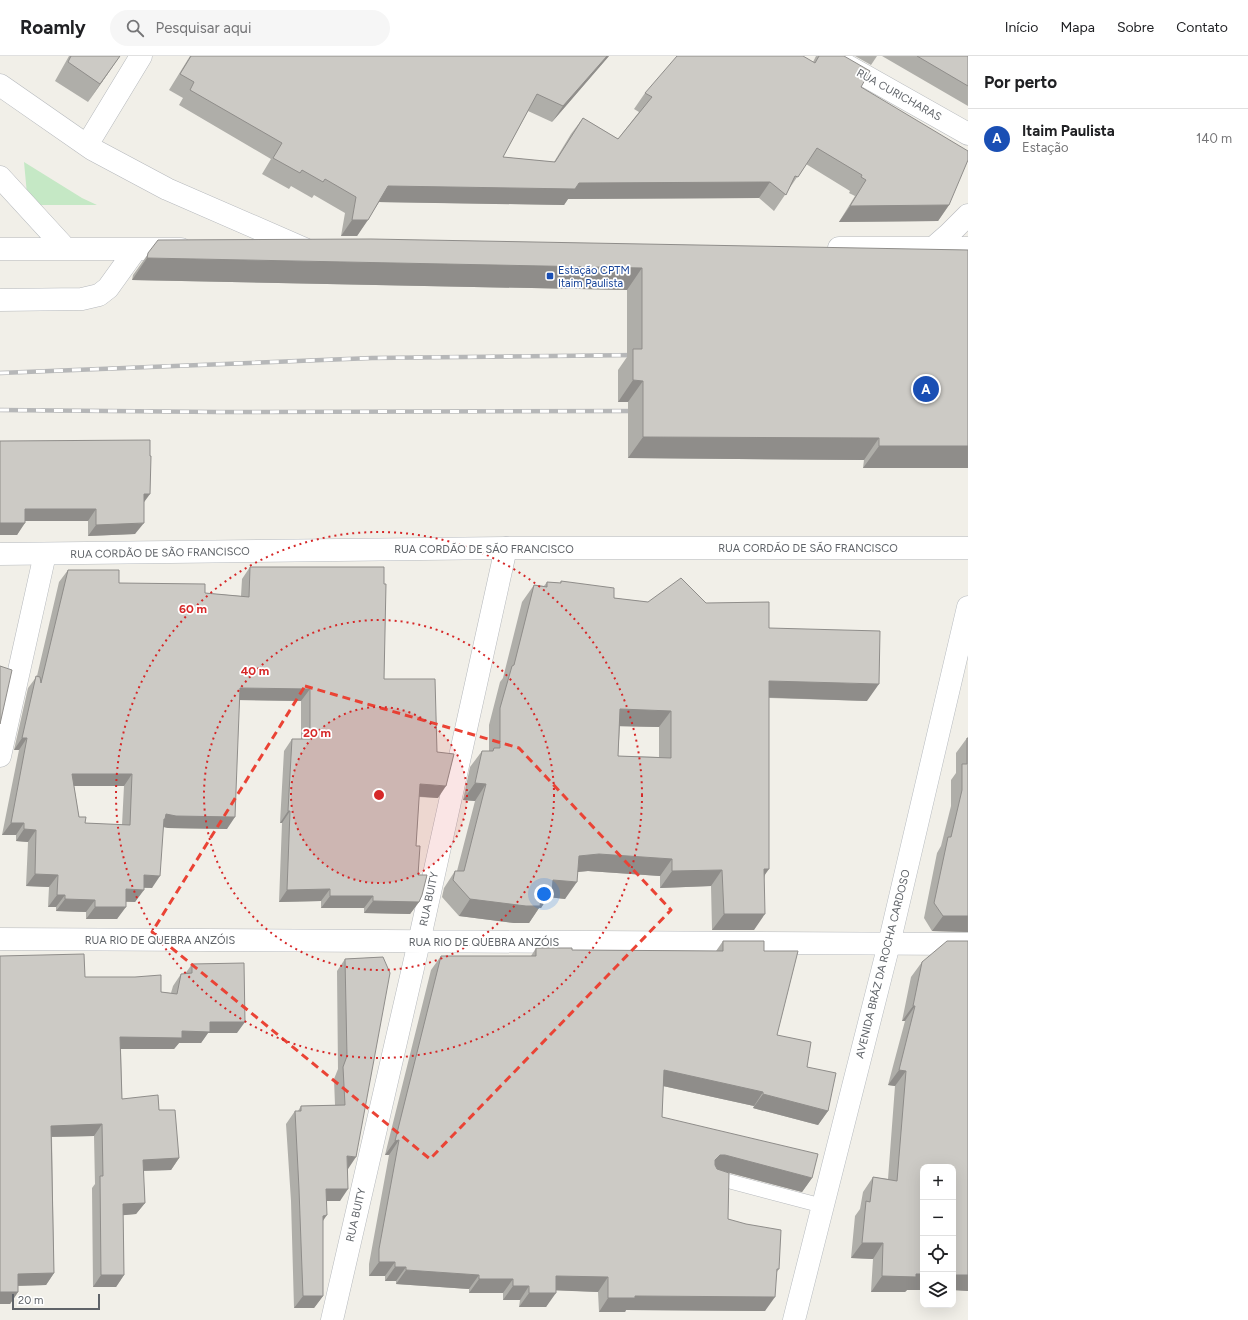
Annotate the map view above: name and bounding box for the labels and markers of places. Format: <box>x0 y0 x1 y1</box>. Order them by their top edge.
place label: Estação CPTM Itaim Paulista <box>558 264 630 290</box>
marker: Estação CPTM Itaim Paulista <box>545 271 555 281</box>
pin: A <box>913 374 939 404</box>
centre of rings <box>372 788 386 802</box>

